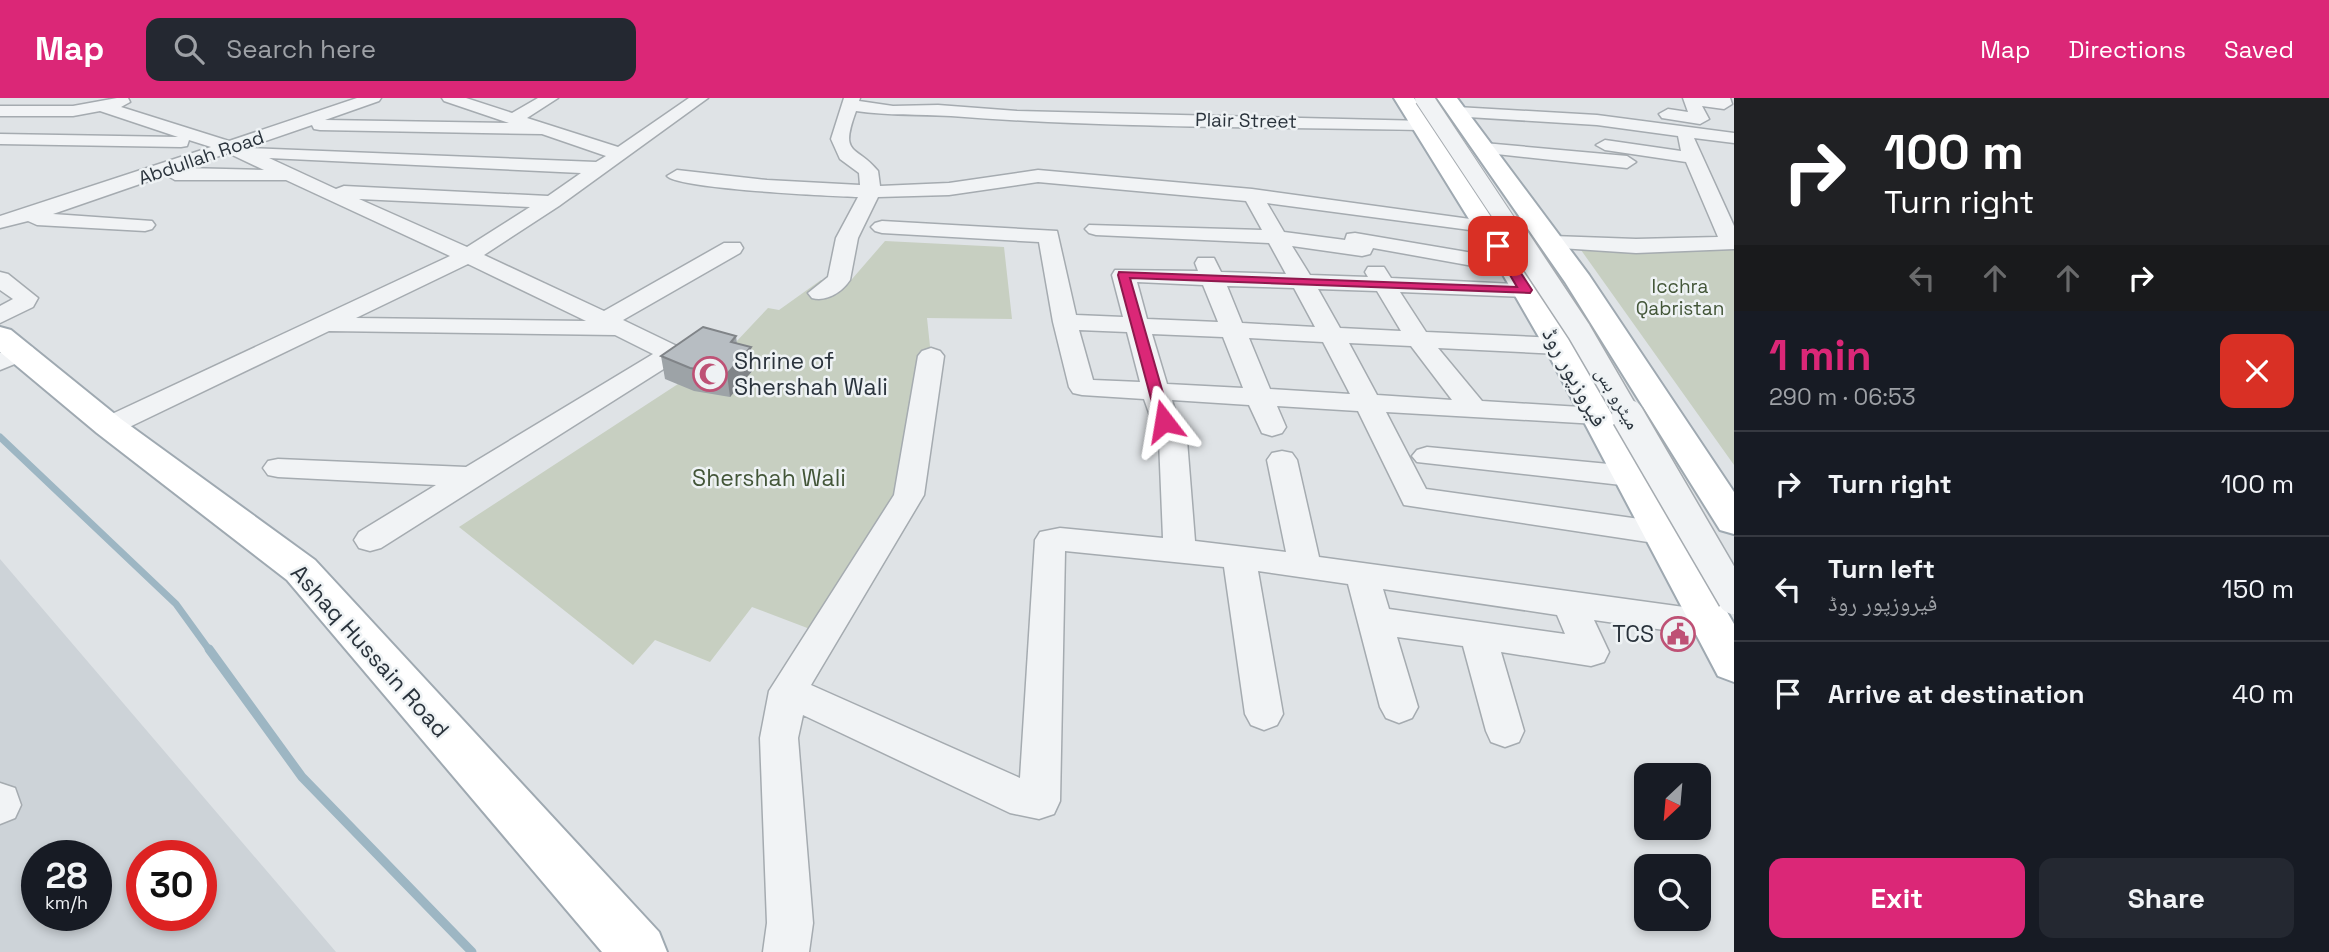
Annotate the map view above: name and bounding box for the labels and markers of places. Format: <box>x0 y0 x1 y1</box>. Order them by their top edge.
pin <box>1468 216 1528 276</box>
place label: Shrine of Shershah Wali <box>734 346 888 402</box>
mosque icon: Shrine of Shershah Wali <box>691 355 729 393</box>
public building icon: TCS <box>1659 615 1697 653</box>
place label: TCS <box>1612 619 1654 649</box>

